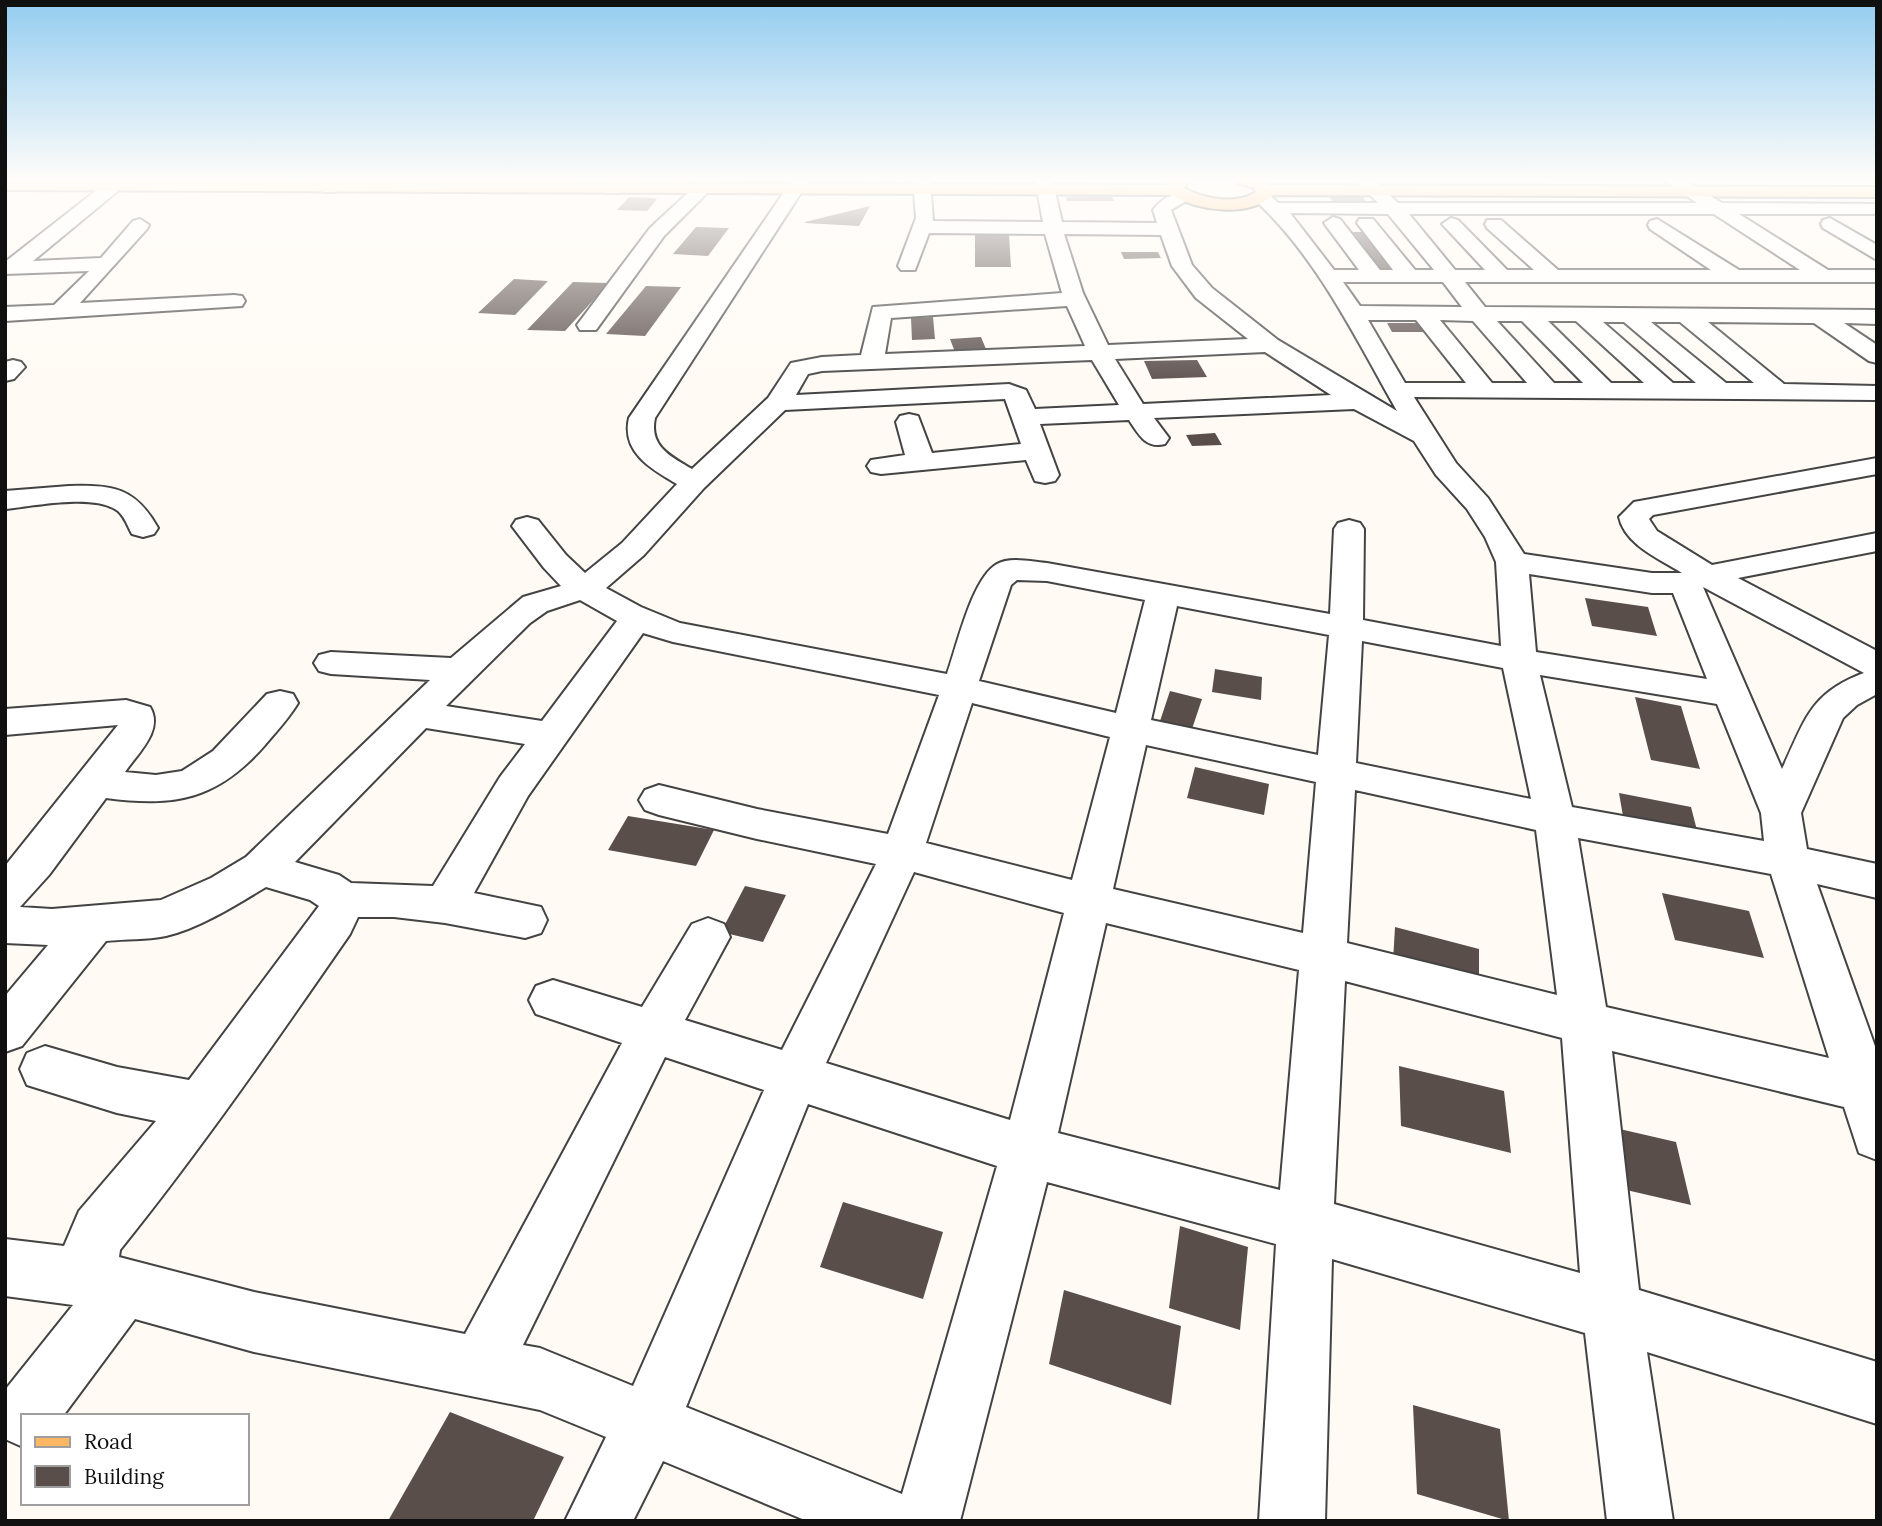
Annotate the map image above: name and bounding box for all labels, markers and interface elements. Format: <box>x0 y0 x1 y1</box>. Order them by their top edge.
legend <box>21 1414 248 1505</box>
text: Road <box>84 1428 133 1455</box>
text: Building <box>84 1463 164 1490</box>

